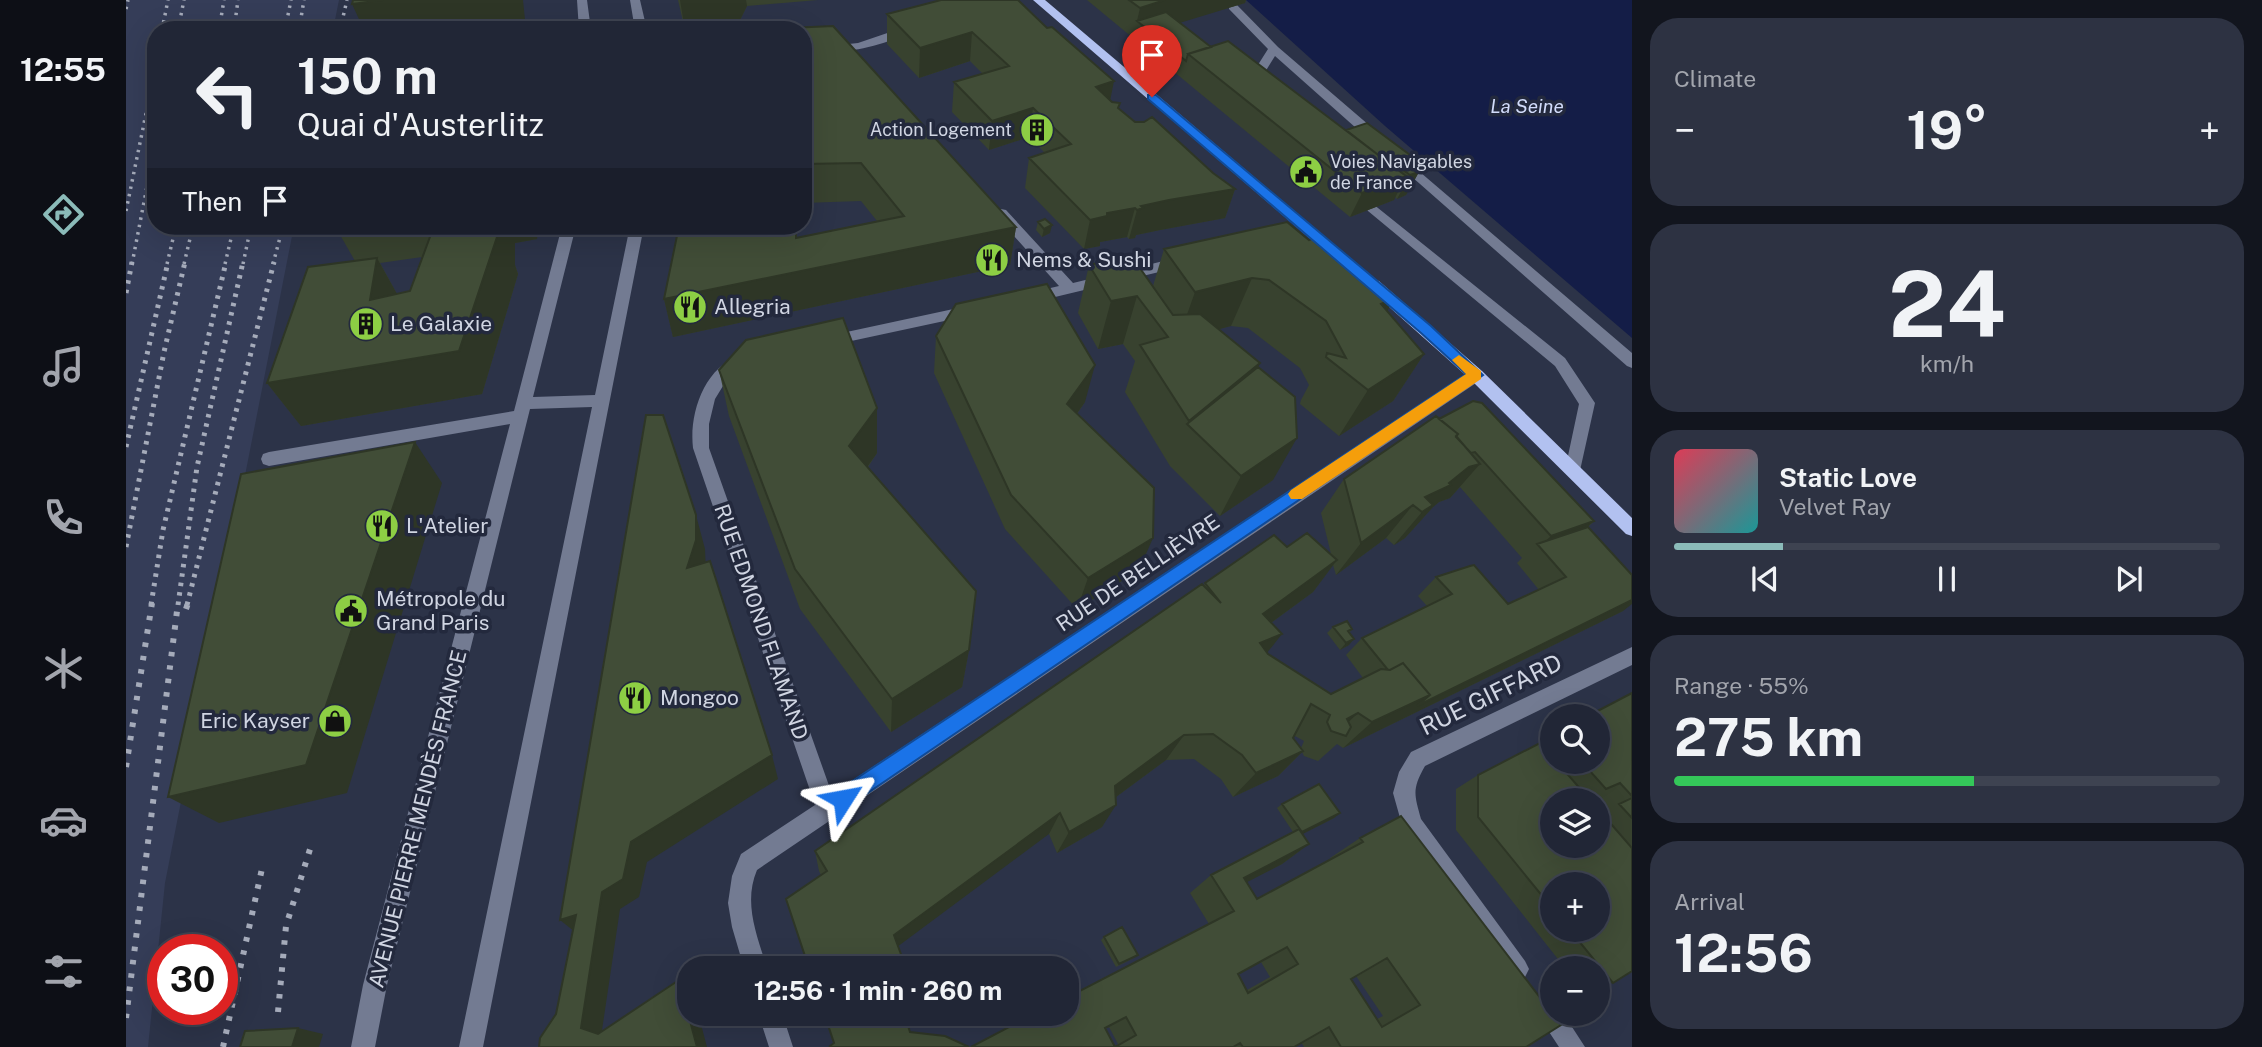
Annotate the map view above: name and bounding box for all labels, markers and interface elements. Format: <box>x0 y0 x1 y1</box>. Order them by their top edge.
pin <box>1122 25 1182 97</box>
icon: arrive <box>1133 36 1171 74</box>
text: 150 m <box>297 47 438 105</box>
icon: left <box>182 49 273 140</box>
text: 12:55 <box>20 51 106 88</box>
text: Climate <box>1674 65 1756 92</box>
water label: La Seine <box>1490 95 1564 117</box>
text: 19° <box>1906 100 1988 161</box>
text: Quai d'Austerlitz <box>297 106 544 143</box>
text: − <box>1674 108 1695 153</box>
text: + <box>2199 108 2220 153</box>
building icon: Action Logement <box>1018 111 1056 149</box>
place label: Action Logement <box>870 119 1012 140</box>
place label: Voies Navigables de France <box>1330 151 1472 193</box>
public building icon: Voies Navigables de France <box>1287 153 1325 191</box>
icon: arrive <box>256 182 294 220</box>
text: Then <box>182 186 242 217</box>
icon: directions <box>39 190 88 239</box>
restaurant icon: Nems & Sushi <box>973 241 1011 279</box>
place label: Nems & Sushi <box>1016 247 1151 272</box>
text: 24 <box>1888 251 2006 357</box>
restaurant icon: Allegria <box>671 288 709 326</box>
place label: Allegria <box>714 294 791 319</box>
building icon: Le Galaxie <box>347 305 385 343</box>
place label: Le Galaxie <box>390 311 492 336</box>
icon: music <box>39 342 88 391</box>
text: km/h <box>1920 350 1974 377</box>
text: Static Love <box>1779 462 1917 493</box>
icon: phone <box>39 493 88 542</box>
text: Velvet Ray <box>1779 493 1891 520</box>
street label: RUE EDMOND FLAMAND <box>709 501 814 743</box>
restaurant icon: L'Atelier <box>363 507 401 545</box>
street label: RUE DE BELLIÈVRE <box>1051 509 1224 636</box>
place label: L'Atelier <box>406 513 488 538</box>
icon: previous <box>1746 560 1784 598</box>
icon: pause <box>1928 560 1966 598</box>
icon: next <box>2110 560 2148 598</box>
place label: Métropole du Grand Paris <box>376 586 505 635</box>
public building icon: Métropole du Grand Paris <box>332 592 370 630</box>
icon: climate <box>39 644 88 693</box>
street label: AVENUE PIERRE MENDÈS FRANCE <box>363 648 472 990</box>
street label: RUE GIFFARD <box>1415 648 1566 741</box>
text: Range · 55% <box>1674 672 1809 699</box>
restaurant icon: Mongoo <box>616 679 654 717</box>
place label: Mongoo <box>660 685 739 710</box>
shop icon: Eric Kayser <box>316 702 354 740</box>
map controls <box>1540 704 1610 1026</box>
button: search <box>1540 704 1610 774</box>
text: 275 km <box>1674 707 1863 768</box>
place label: Eric Kayser <box>200 708 310 733</box>
position arrow <box>806 762 880 836</box>
button: layers <box>1540 788 1610 858</box>
icon: car <box>39 796 88 845</box>
button: + <box>1540 872 1610 942</box>
text: Arrival <box>1674 888 1745 915</box>
text: 12:56 <box>1674 923 1813 984</box>
speed limit sign: 30 <box>147 934 238 1025</box>
icon: filters <box>39 947 88 996</box>
button: − <box>1540 956 1610 1026</box>
text: 12:56 · 1 min · 260 m <box>754 975 1002 1006</box>

